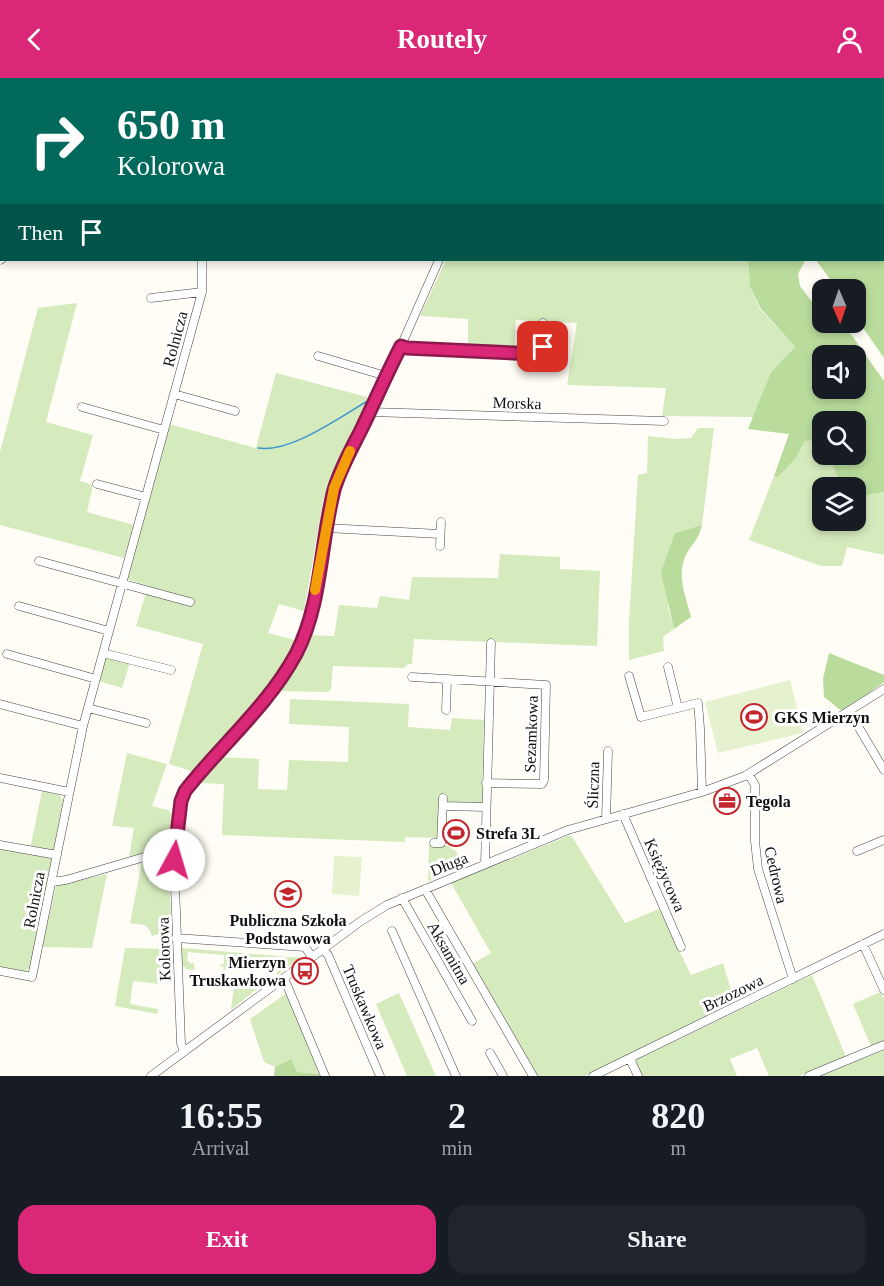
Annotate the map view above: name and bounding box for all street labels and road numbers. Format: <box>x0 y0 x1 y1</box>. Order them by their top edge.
street label: Rolnicza <box>159 309 191 369</box>
street label: Morska <box>492 394 542 412</box>
street label: Sezamkowa <box>521 695 541 773</box>
street label: Śliczna <box>583 761 602 809</box>
street label: Księżycowa <box>640 836 689 915</box>
street label: Cedrowa <box>761 845 791 905</box>
street label: Długa <box>428 849 471 880</box>
street label: Rolnicza <box>20 870 48 930</box>
street label: Kolorowa <box>154 917 174 981</box>
street label: Aksamitna <box>424 919 474 987</box>
street label: Truskawkowa <box>340 962 390 1052</box>
street label: Brzozowa <box>700 971 766 1015</box>

